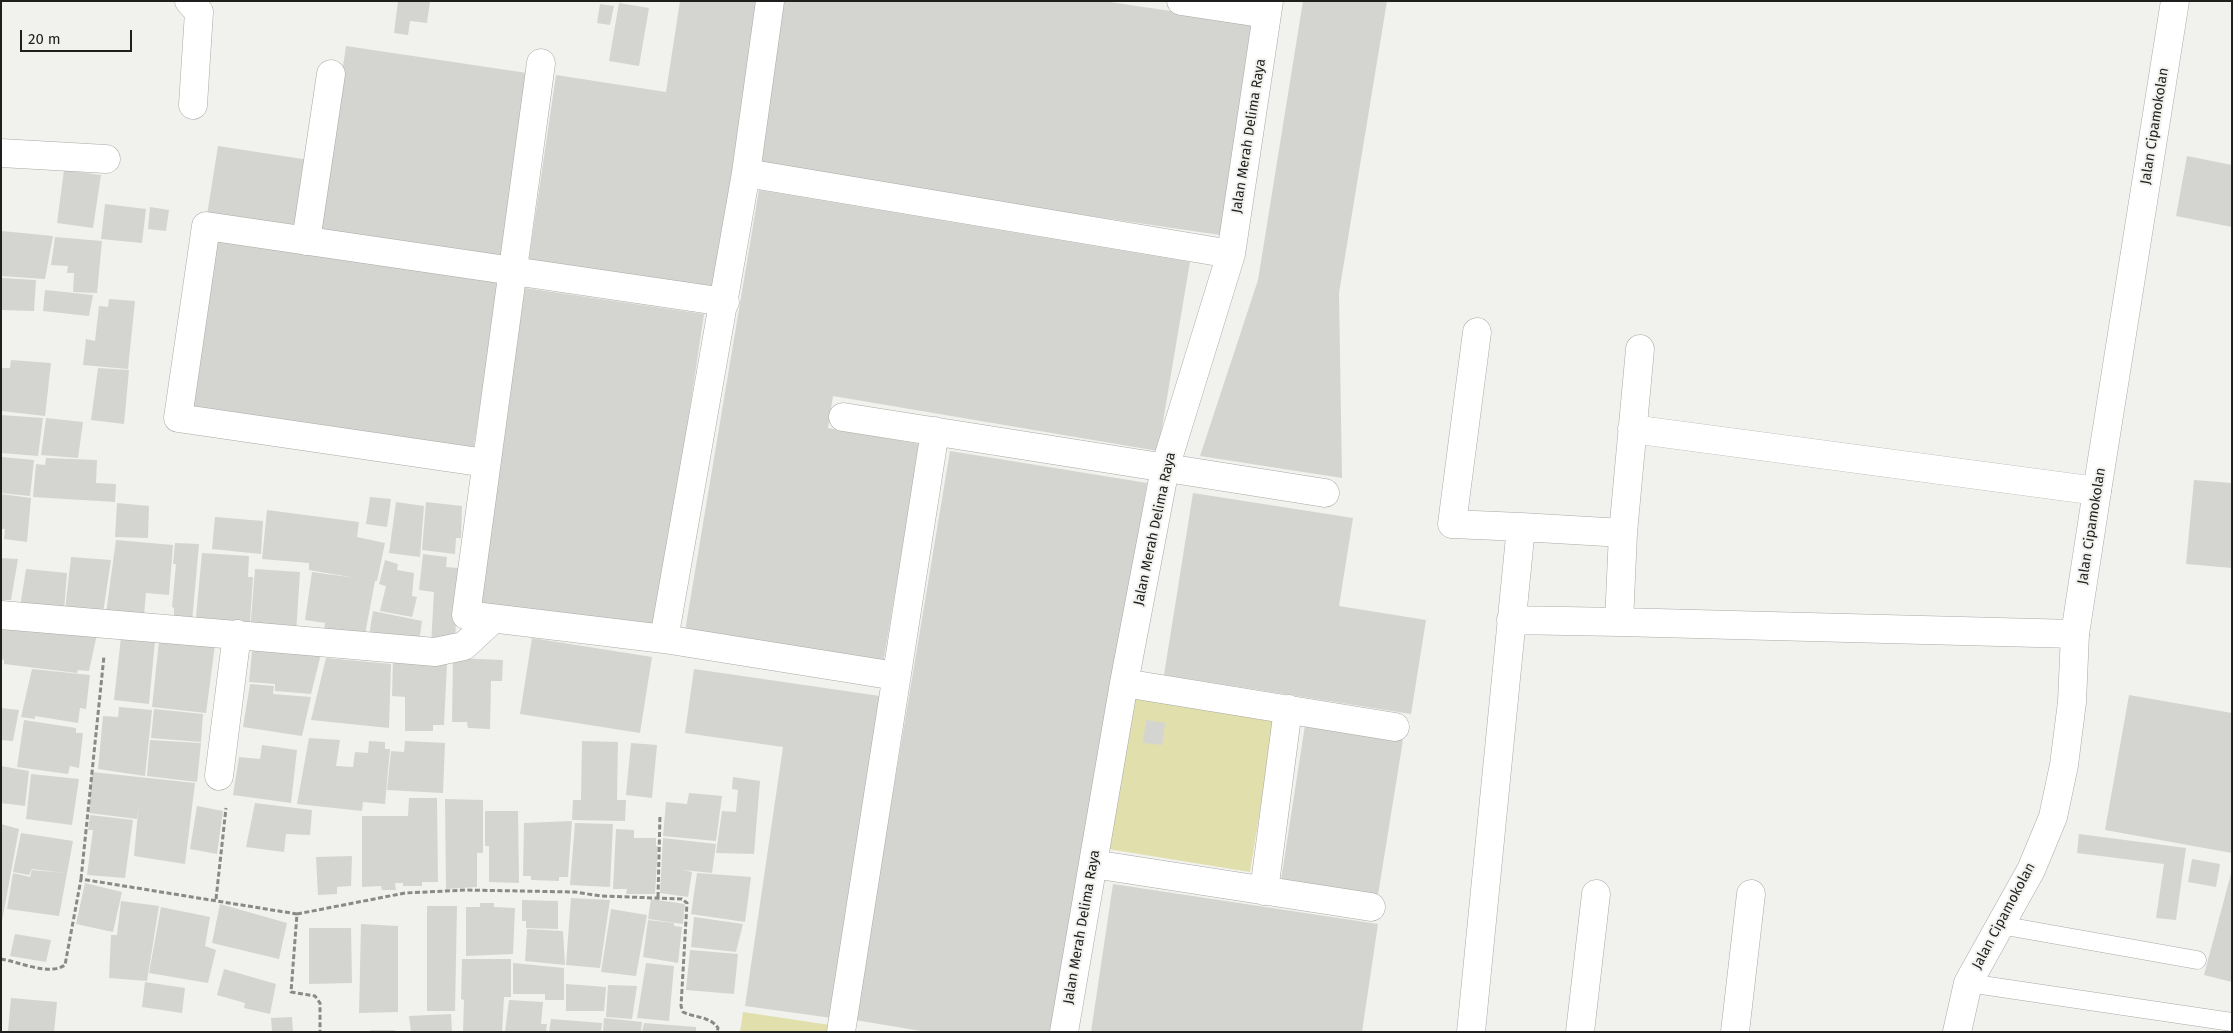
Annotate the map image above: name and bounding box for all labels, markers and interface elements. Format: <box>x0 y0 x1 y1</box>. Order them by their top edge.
scale bar <box>22 20 135 52</box>
text: 20 m <box>28 30 61 48</box>
street label: Jalan Merah Delima Raya <box>1228 57 1270 215</box>
street label: Jalan Cipamokolan <box>2137 66 2173 186</box>
street label: Jalan Merah Delima Raya <box>1131 451 1179 607</box>
street label: Jalan Cipamokolan <box>2074 466 2110 586</box>
street label: Jalan Merah Delima Raya <box>1060 849 1104 1005</box>
street label: Jalan Cipamokolan <box>1969 860 2039 972</box>

